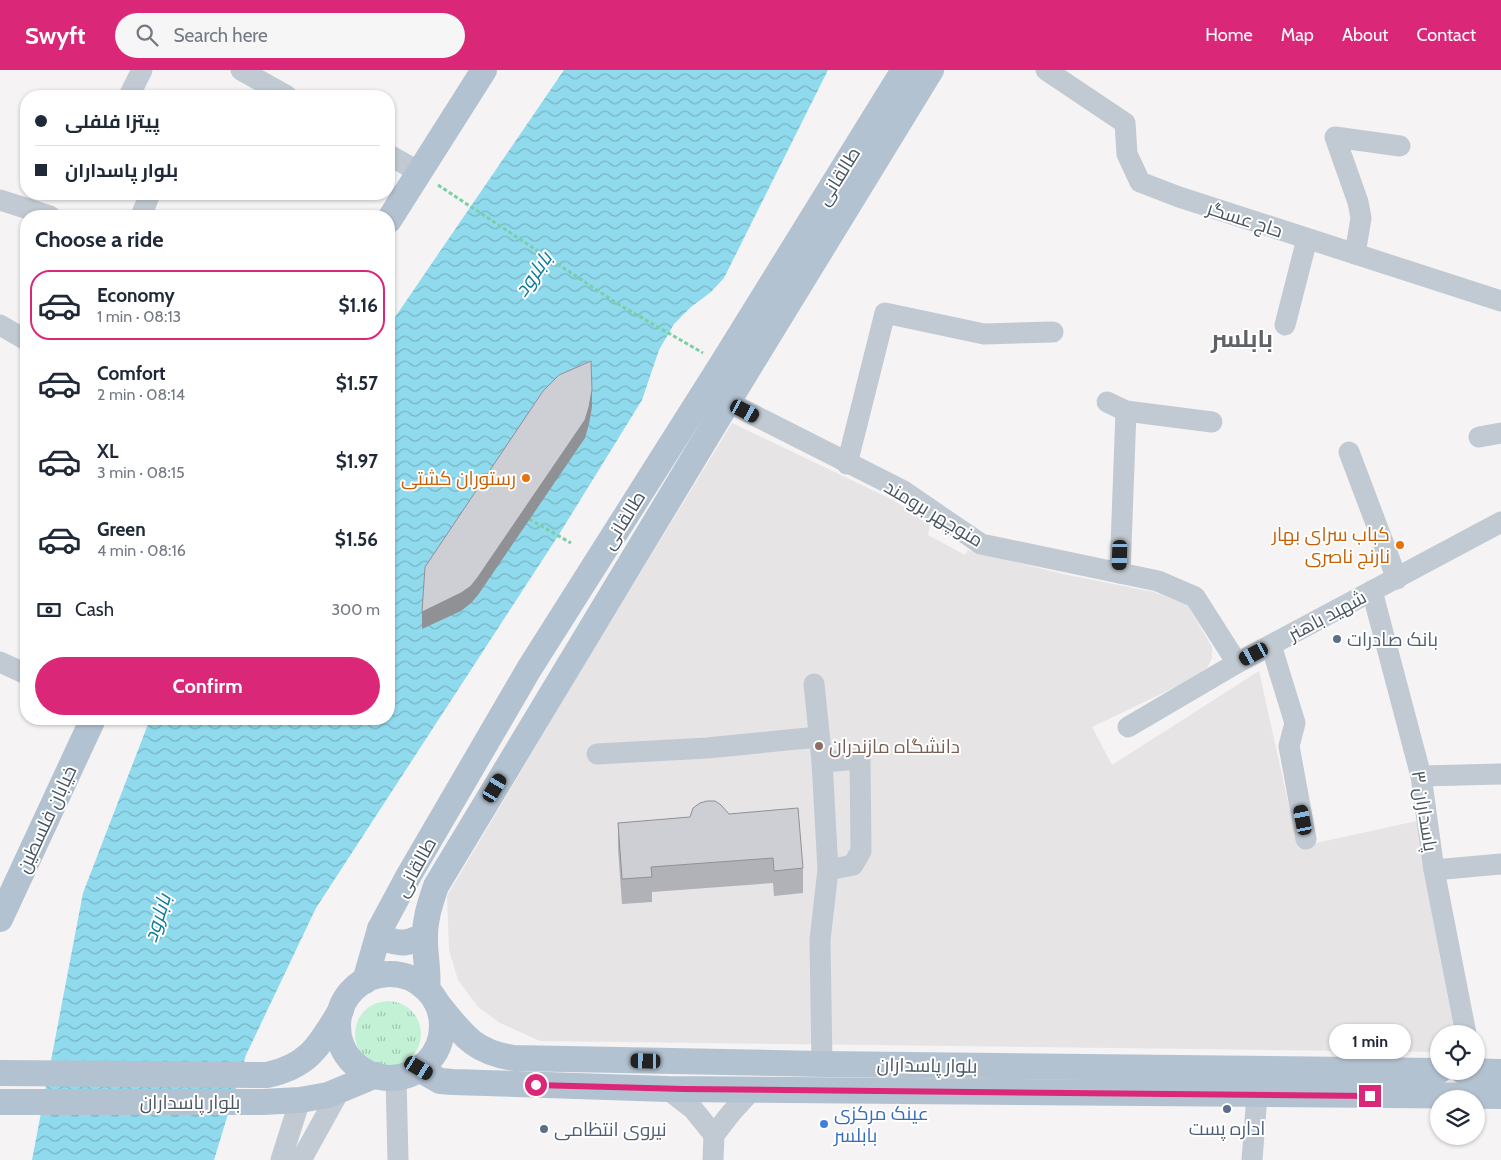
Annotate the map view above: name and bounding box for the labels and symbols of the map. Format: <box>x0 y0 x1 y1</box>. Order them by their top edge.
street label: طالقانی <box>812 143 865 210</box>
street label: حاج عسگر <box>1203 196 1286 244</box>
water label: بابلرود <box>509 246 558 301</box>
district label: بابلسر <box>1210 324 1273 353</box>
car <box>728 397 761 425</box>
place label: رستوران کشتی <box>401 467 516 490</box>
marker: رستوران کشتی <box>520 472 532 484</box>
street label: منوچهر برومند <box>880 475 987 553</box>
street label: طالقانی <box>597 487 650 554</box>
place label: کباب سرای بهار نارنج ناصری <box>1271 523 1390 570</box>
marker: کباب سرای بهار نارنج ناصری <box>1394 539 1406 551</box>
car <box>1111 540 1128 570</box>
street label: شهید باهنر <box>1283 585 1370 646</box>
place label: بانک صادرات <box>1347 628 1438 651</box>
marker: بانک صادرات <box>1331 633 1343 645</box>
car <box>1237 640 1270 668</box>
place label: دانشگاه مازندران <box>829 735 960 758</box>
marker: دانشگاه مازندران <box>813 740 825 752</box>
street label: خیابان فلسطین <box>11 762 81 877</box>
street label: پاسداران ۳ <box>1406 769 1442 853</box>
car <box>480 771 509 805</box>
car <box>1292 804 1313 836</box>
street label: طالقانی <box>390 833 441 901</box>
water label: بابلرود <box>138 889 177 945</box>
callout: 1 min <box>1329 1024 1411 1058</box>
car <box>630 1053 661 1069</box>
street label: بلوار پاسداران <box>876 1053 978 1079</box>
car <box>402 1054 435 1082</box>
route start <box>525 1074 547 1096</box>
route end <box>1359 1085 1381 1107</box>
street label: بلوار پاسداران <box>140 1091 240 1115</box>
place label: عینک مرکزی بابلسر <box>833 1102 929 1147</box>
marker: اداره پست <box>1221 1103 1233 1115</box>
place label: اداره پست <box>1189 1117 1265 1141</box>
place label: نیروی انتظامی <box>554 1118 667 1141</box>
marker: عینک مرکزی بابلسر <box>818 1118 830 1130</box>
marker: نیروی انتظامی <box>538 1123 550 1135</box>

